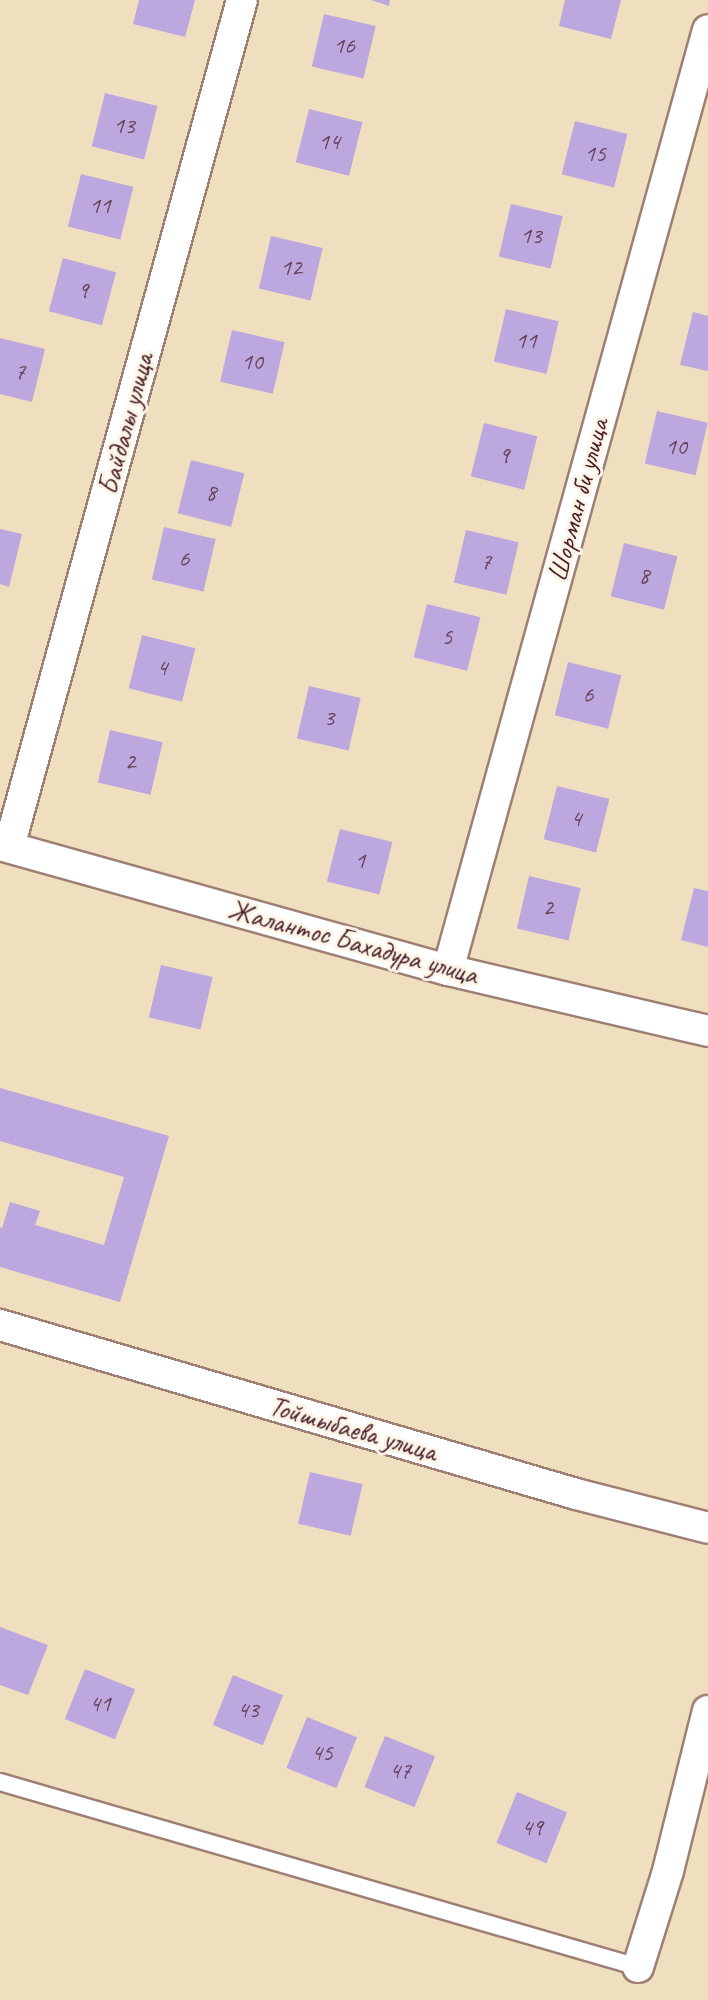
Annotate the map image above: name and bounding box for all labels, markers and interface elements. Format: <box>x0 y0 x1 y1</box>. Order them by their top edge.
house number: 16 <box>333 32 355 60</box>
house number: 13 <box>113 112 135 140</box>
house number: 14 <box>318 128 340 156</box>
house number: 15 <box>584 140 606 168</box>
house number: 11 <box>89 192 111 220</box>
house number: 13 <box>520 222 542 250</box>
house number: 12 <box>280 254 302 282</box>
house number: 9 <box>78 277 88 305</box>
house number: 11 <box>515 327 537 355</box>
house number: 10 <box>241 348 263 376</box>
street label: Байдалы улица <box>91 350 161 498</box>
house number: 7 <box>15 358 25 386</box>
street label: Шорман би улица <box>540 414 616 586</box>
house number: 10 <box>665 433 687 461</box>
house number: 9 <box>499 442 509 470</box>
house number: 8 <box>206 479 216 507</box>
house number: 6 <box>179 545 189 573</box>
house number: 7 <box>481 548 491 576</box>
house number: 8 <box>639 562 649 590</box>
house number: 5 <box>442 623 452 651</box>
house number: 4 <box>157 654 167 682</box>
house number: 6 <box>583 681 593 709</box>
house number: 3 <box>324 704 334 732</box>
house number: 2 <box>125 748 135 776</box>
house number: 4 <box>571 805 581 833</box>
house number: 1 <box>355 847 365 875</box>
street label: Жалантос Бахадура улица <box>223 892 483 992</box>
house number: 2 <box>543 894 553 922</box>
street label: Тойшыбаева улица <box>266 1389 440 1469</box>
house number: 41 <box>89 1690 111 1718</box>
house number: 43 <box>237 1696 259 1724</box>
house number: 45 <box>311 1739 333 1767</box>
house number: 47 <box>389 1757 411 1785</box>
house number: 49 <box>521 1814 543 1842</box>

